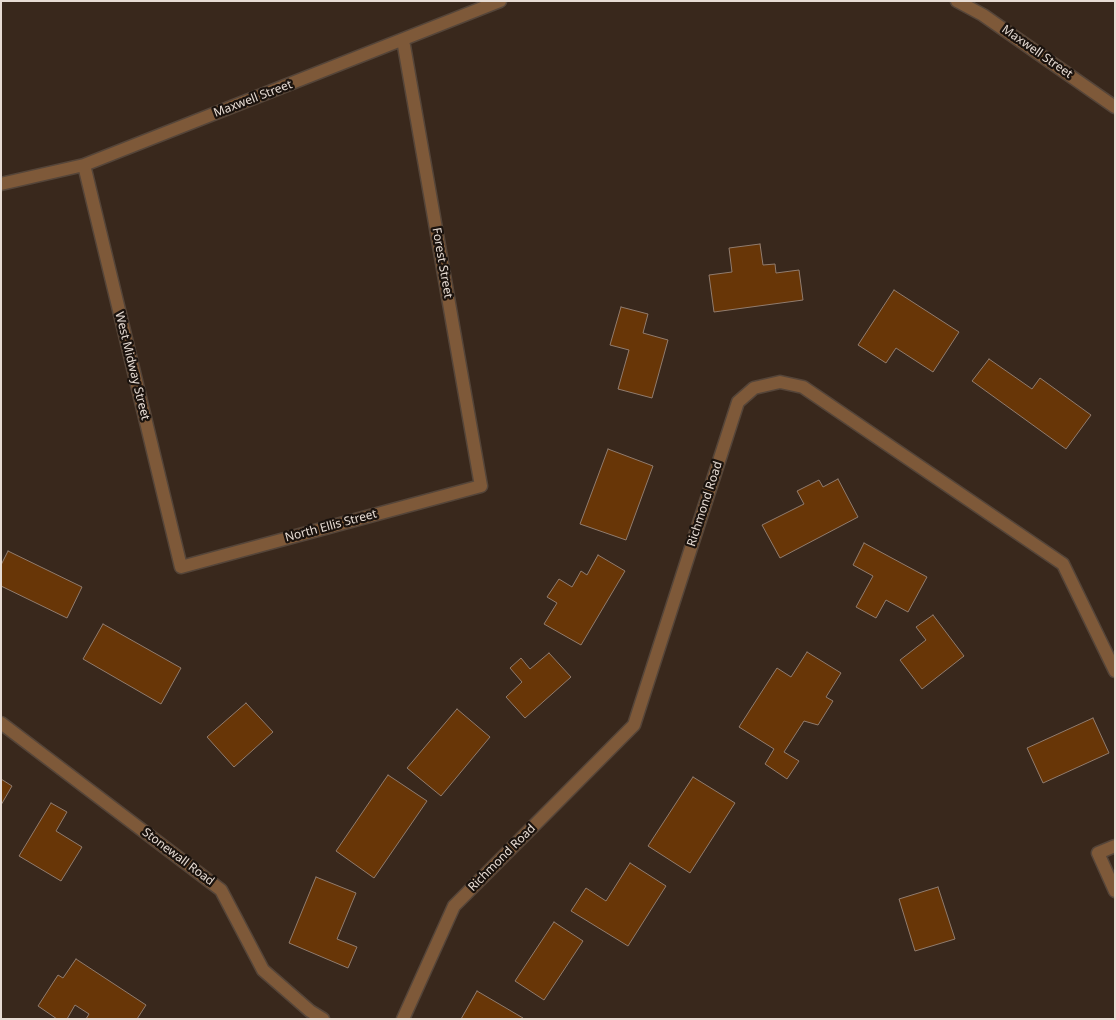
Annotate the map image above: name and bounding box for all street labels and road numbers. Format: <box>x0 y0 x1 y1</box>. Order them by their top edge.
street label: Maxwell Street <box>999 22 1075 82</box>
street label: Maxwell Street <box>212 77 294 121</box>
street label: Forest Street <box>429 226 455 300</box>
street label: West Midway Street <box>112 310 152 422</box>
street label: Richmond Road <box>684 459 726 549</box>
street label: North Ellis Street <box>283 507 379 545</box>
street label: Richmond Road <box>465 821 539 895</box>
street label: Stonewall Road <box>139 825 217 889</box>

